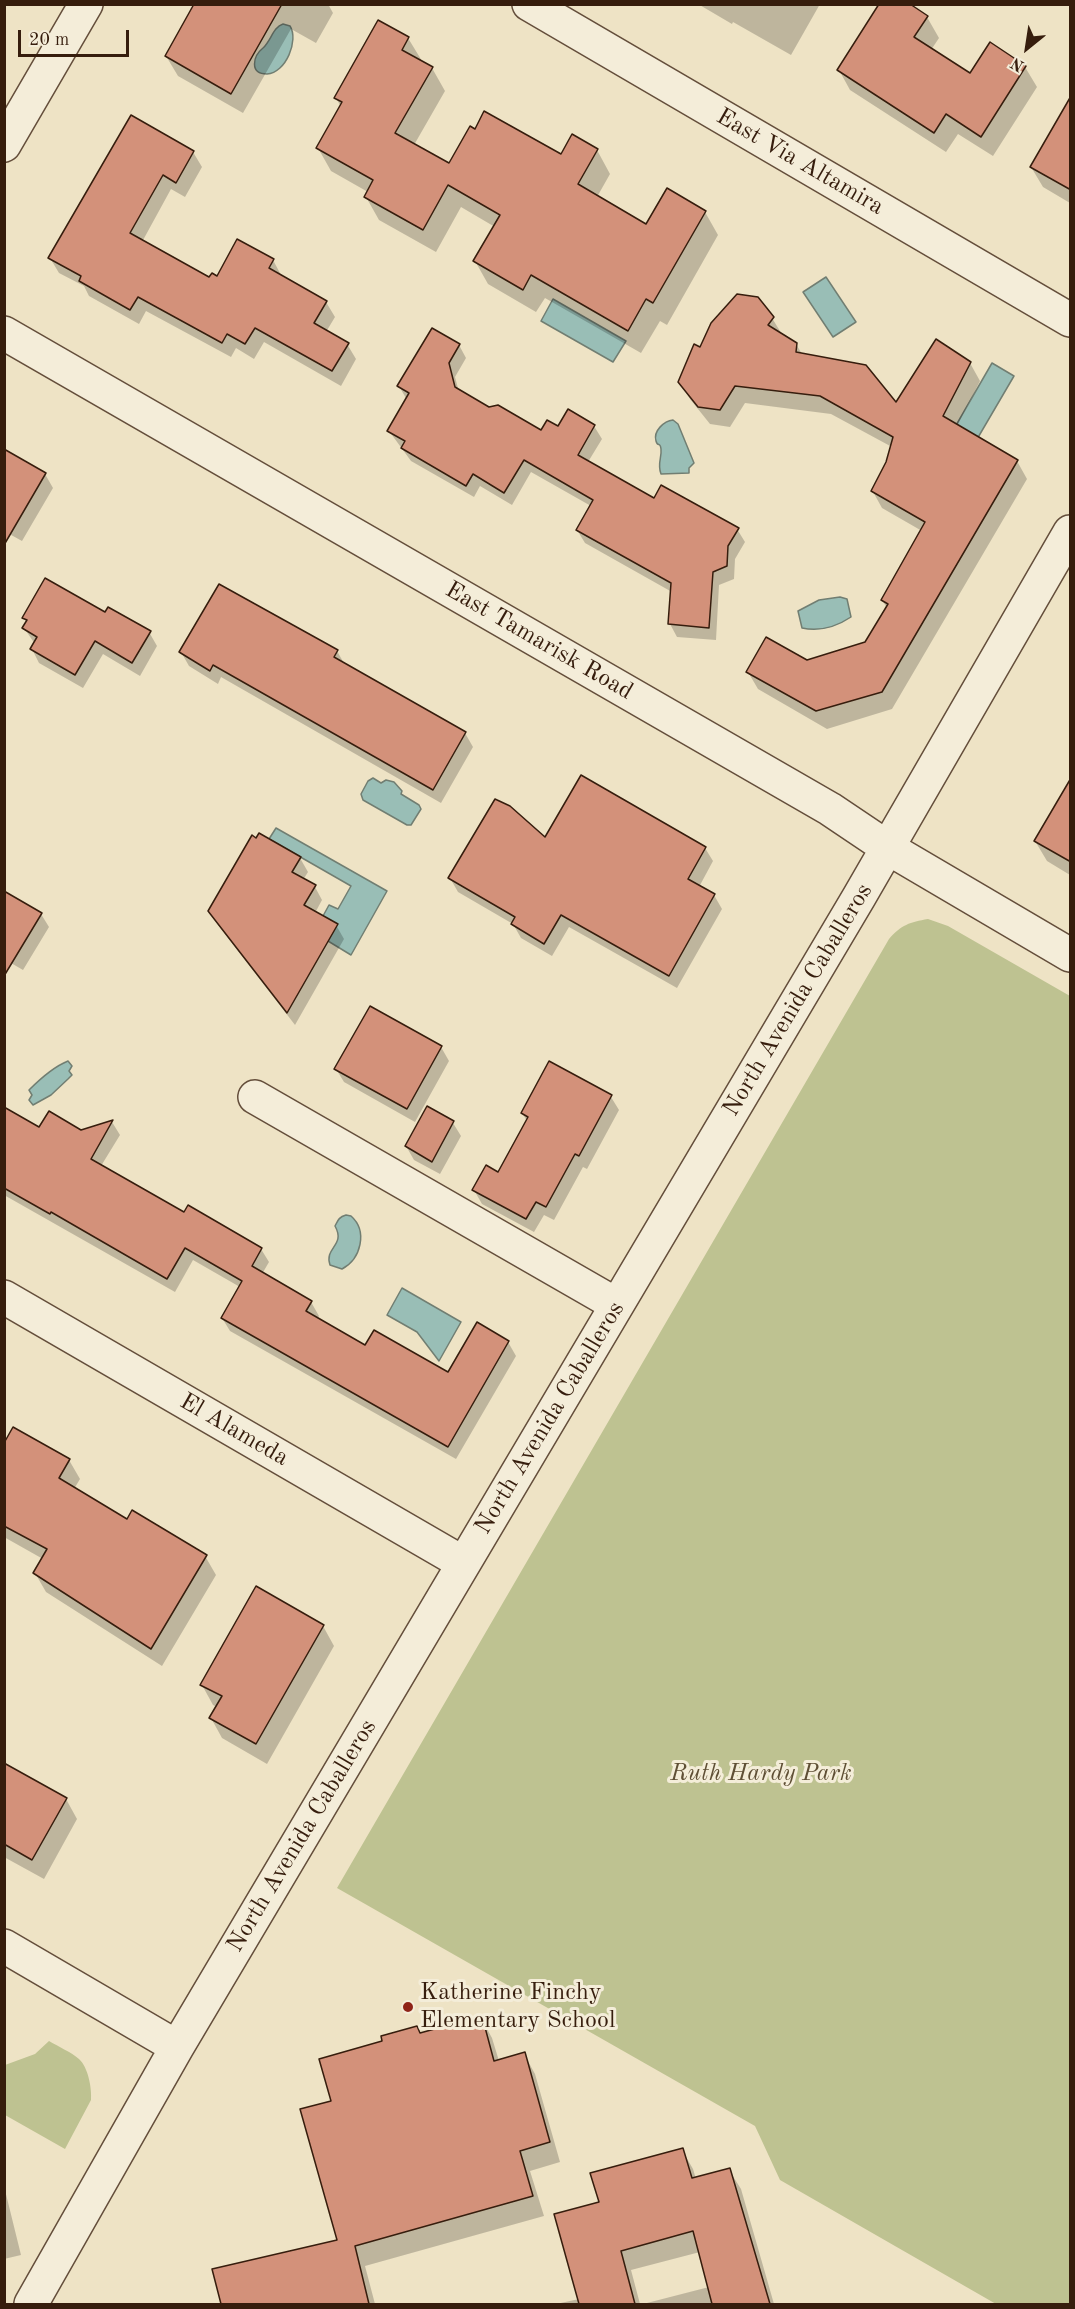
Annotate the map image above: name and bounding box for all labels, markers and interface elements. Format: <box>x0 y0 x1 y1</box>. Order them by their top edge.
scale bar <box>21 18 132 56</box>
north arrow <box>997 18 1057 78</box>
text: 20 m <box>29 31 69 49</box>
text: N <box>1009 54 1027 74</box>
street label: East Via Altamira <box>711 102 889 222</box>
street label: East Tamarisk Road <box>440 576 638 706</box>
street label: North Avenida Caballeros <box>717 878 879 1122</box>
street label: North Avenida Caballeros <box>469 1296 631 1540</box>
street label: El Alameda <box>174 1387 294 1473</box>
street label: North Avenida Caballeros <box>221 1714 383 1958</box>
park label: Ruth Hardy Park <box>670 1760 852 1788</box>
place label: Katherine Finchy Elementary School <box>420 1979 615 2035</box>
marker: Katherine Finchy Elementary School <box>401 2000 415 2014</box>

